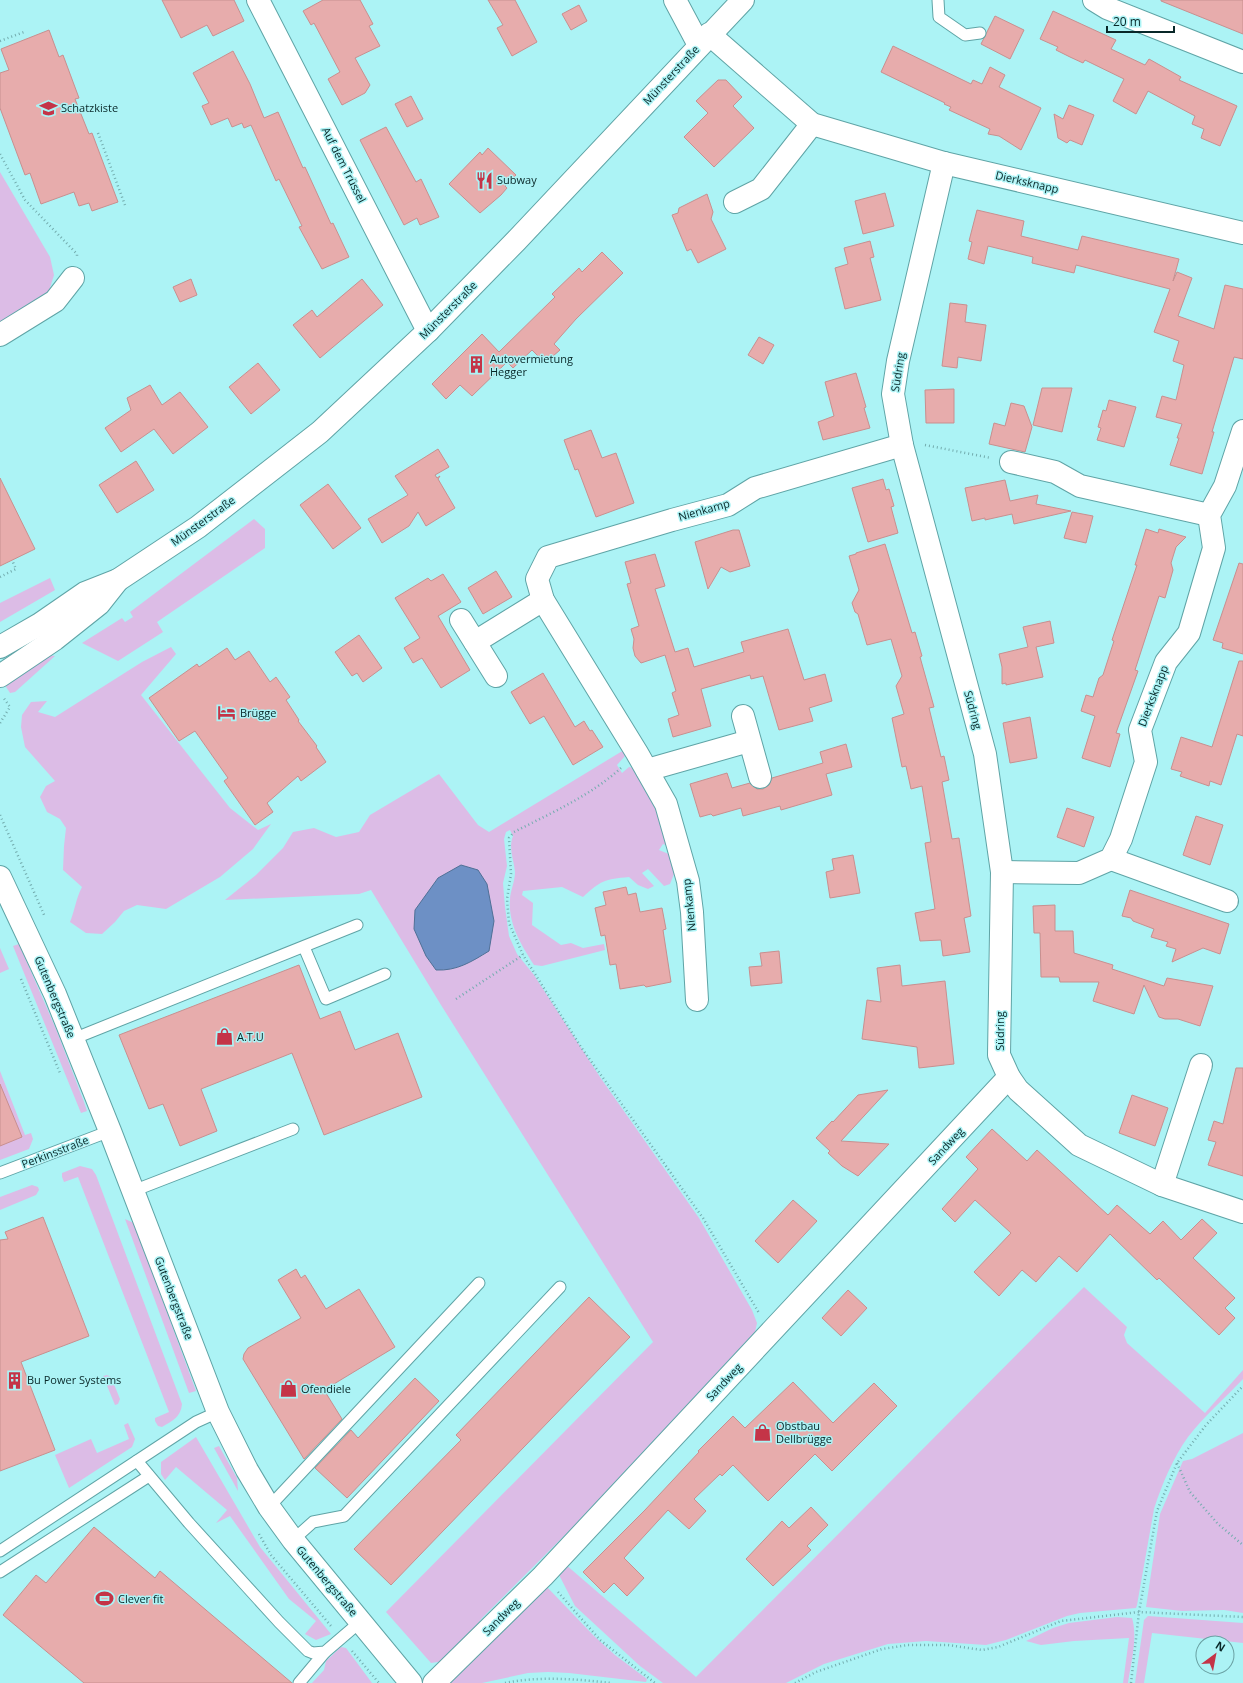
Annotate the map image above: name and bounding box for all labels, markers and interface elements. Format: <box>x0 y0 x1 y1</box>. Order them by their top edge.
scale bar <box>1107 8 1174 34</box>
text: 20 m <box>1113 13 1141 30</box>
street label: Münsterstraße <box>639 42 702 108</box>
school or university icon: Schatzkiste <box>38 98 58 118</box>
place label: Schatzkiste <box>61 100 118 115</box>
street label: Auf dem Trüssel <box>319 124 370 205</box>
street label: Dierksknapp <box>994 167 1061 196</box>
restaurant icon: Subway <box>474 170 494 190</box>
place label: Subway <box>497 172 537 187</box>
street label: Münsterstraße <box>415 277 480 342</box>
place label: Autovermietung Hegger <box>490 351 573 379</box>
street label: Südring <box>887 351 908 393</box>
building icon: Autovermietung Hegger <box>467 355 487 375</box>
street label: Münsterstraße <box>168 492 238 549</box>
street label: Nienkamp <box>676 495 732 524</box>
street label: Dierksknapp <box>1134 663 1171 729</box>
street label: Südring <box>961 689 986 731</box>
hotel icon: Brügge <box>217 703 237 723</box>
place label: Brügge <box>240 705 276 720</box>
street label: Nienkamp <box>678 878 699 932</box>
street label: Gutenbergstraße <box>31 953 80 1040</box>
street label: Südring <box>992 1011 1007 1051</box>
shop icon: A.T.U <box>214 1027 234 1047</box>
place label: A.T.U <box>237 1029 264 1044</box>
street label: Sandweg <box>924 1124 967 1168</box>
street label: Perkinsstraße <box>19 1132 90 1171</box>
street label: Gutenbergstraße <box>152 1254 197 1341</box>
street label: Sandweg <box>702 1360 745 1404</box>
building icon: Bu Power Systems <box>4 1370 24 1390</box>
place label: Bu Power Systems <box>27 1372 121 1387</box>
shop icon: Ofendiele <box>278 1379 298 1399</box>
place label: Ofendiele <box>301 1381 351 1396</box>
place label: Obstbau Dellbrügge <box>776 1418 832 1446</box>
shop icon: Obstbau Dellbrügge <box>753 1422 773 1442</box>
street label: Gutenbergstraße <box>293 1542 361 1619</box>
sports icon: Clever fit <box>95 1589 115 1609</box>
place label: Clever fit <box>118 1591 163 1606</box>
street label: Sandweg <box>479 1595 522 1638</box>
north arrow <box>1195 1635 1235 1675</box>
text: N <box>1213 1637 1228 1655</box>

